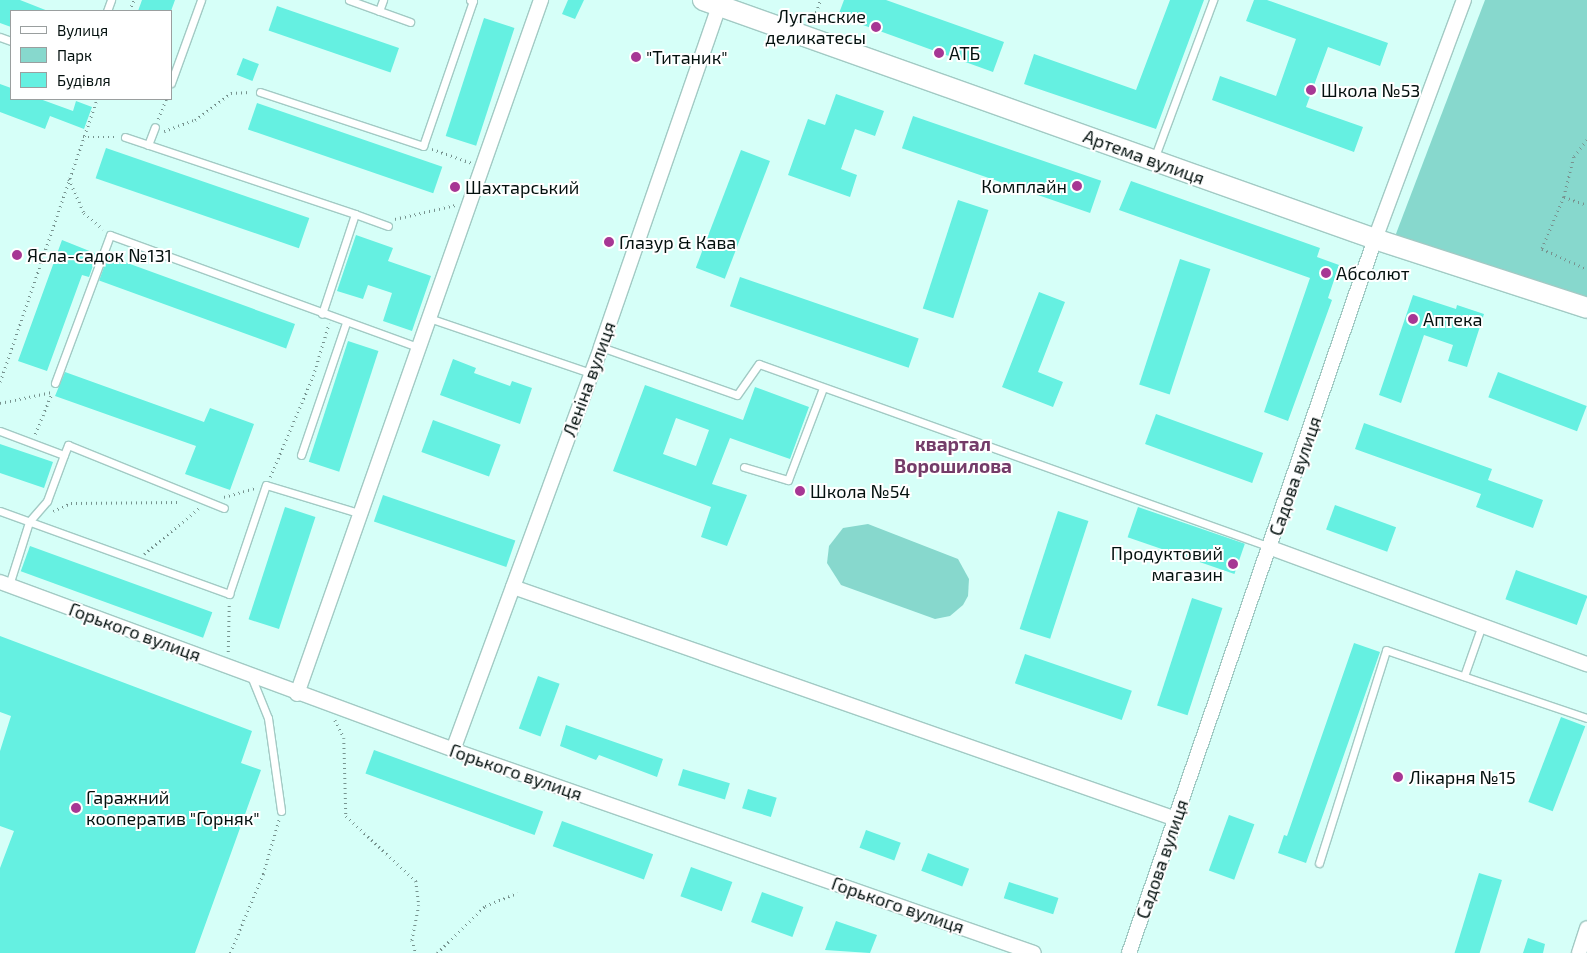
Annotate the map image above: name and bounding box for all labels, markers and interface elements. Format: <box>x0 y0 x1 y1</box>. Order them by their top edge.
place label: Луганские деликатесы <box>765 6 866 48</box>
legend <box>10 10 172 100</box>
text: Вулиця <box>57 21 108 39</box>
marker: Луганские деликатесы <box>870 21 882 33</box>
place label: АТБ <box>949 42 980 64</box>
text: Парк <box>57 46 92 64</box>
place label: "Титаник" <box>646 46 728 68</box>
marker: АТБ <box>933 47 945 59</box>
marker: "Титаник" <box>630 51 642 63</box>
text: Будівля <box>57 71 111 89</box>
place label: Школа №53 <box>1321 79 1420 101</box>
marker: Школа №53 <box>1305 84 1317 96</box>
street label: Артема вулиця <box>1080 125 1208 189</box>
place label: Комплайн <box>981 175 1067 197</box>
place label: Шахтарський <box>465 176 579 198</box>
marker: Комплайн <box>1071 180 1083 192</box>
marker: Шахтарський <box>449 181 461 193</box>
place label: Глазур & Кава <box>619 231 736 253</box>
marker: Глазур & Кава <box>603 236 615 248</box>
place label: Ясла-садок №131 <box>27 244 172 266</box>
marker: Ясла-садок №131 <box>11 249 23 261</box>
place label: Абсолют <box>1336 262 1410 284</box>
marker: Абсолют <box>1320 267 1332 279</box>
place label: Аптека <box>1423 308 1483 330</box>
marker: Аптека <box>1407 313 1419 325</box>
street label: Леніна вулиця <box>558 319 620 439</box>
street label: Садова вулиця <box>1264 413 1326 539</box>
district label: квартал Ворошилова <box>894 433 1012 477</box>
place label: Школа №54 <box>810 480 910 502</box>
marker: Школа №54 <box>794 485 806 497</box>
place label: Продуктовий магазин <box>1111 543 1223 586</box>
marker: Продуктовий магазин <box>1227 558 1239 570</box>
street label: Горького вулиця <box>66 598 204 666</box>
street label: Горького вулиця <box>447 739 585 805</box>
place label: Лікарня №15 <box>1409 766 1516 788</box>
marker: Лікарня №15 <box>1391 770 1405 784</box>
place label: Гаражний кооператив "Горняк" <box>86 787 260 830</box>
street label: Садова вулиця <box>1131 796 1193 922</box>
marker: Гаражний кооператив "Горняк" <box>70 802 82 814</box>
street label: Горького вулиця <box>829 872 967 938</box>

